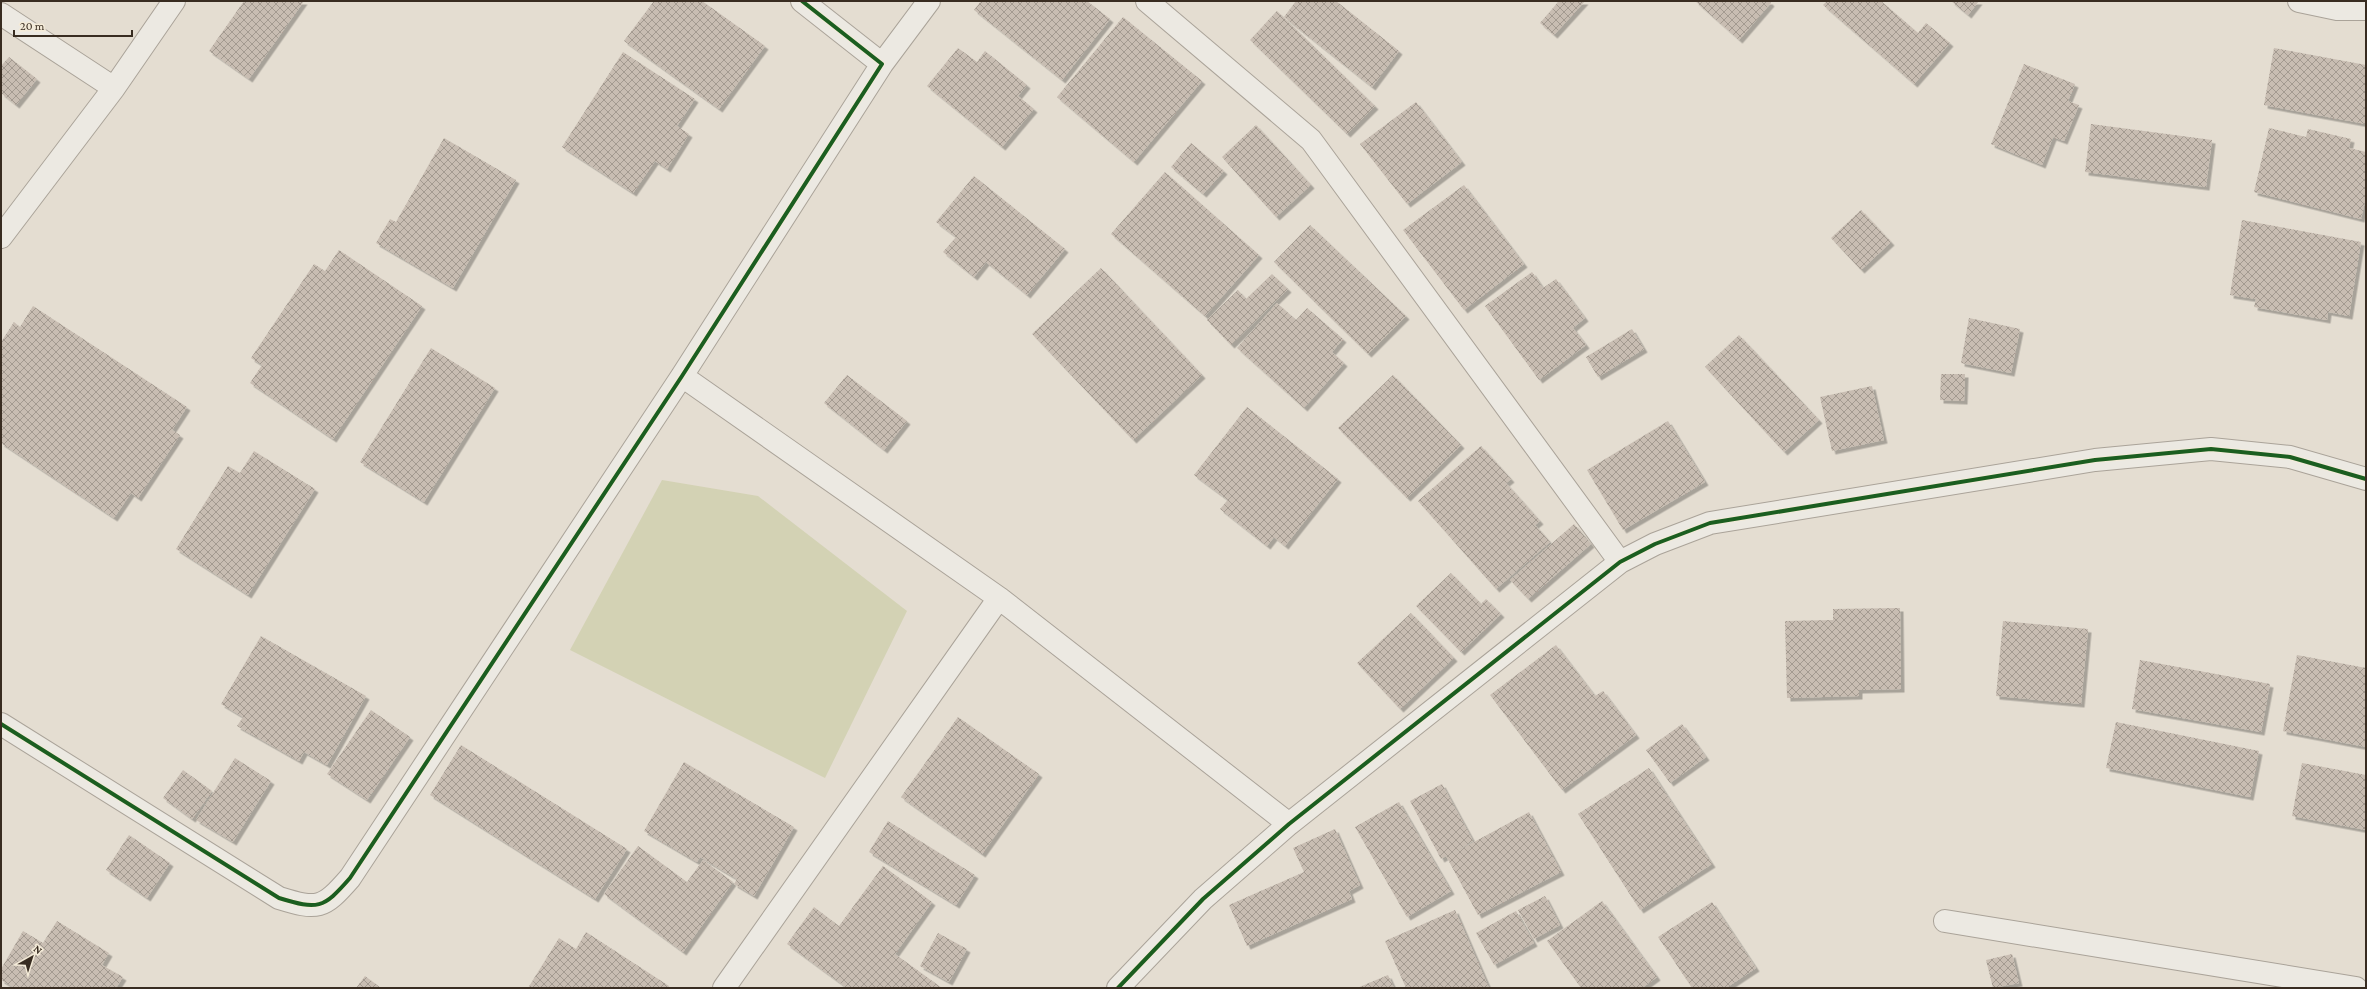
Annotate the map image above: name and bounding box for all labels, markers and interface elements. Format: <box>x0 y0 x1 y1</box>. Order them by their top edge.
scale bar <box>14 12 132 38</box>
text: 20 m <box>20 19 45 33</box>
north arrow <box>12 937 52 977</box>
text: N <box>32 942 45 957</box>

